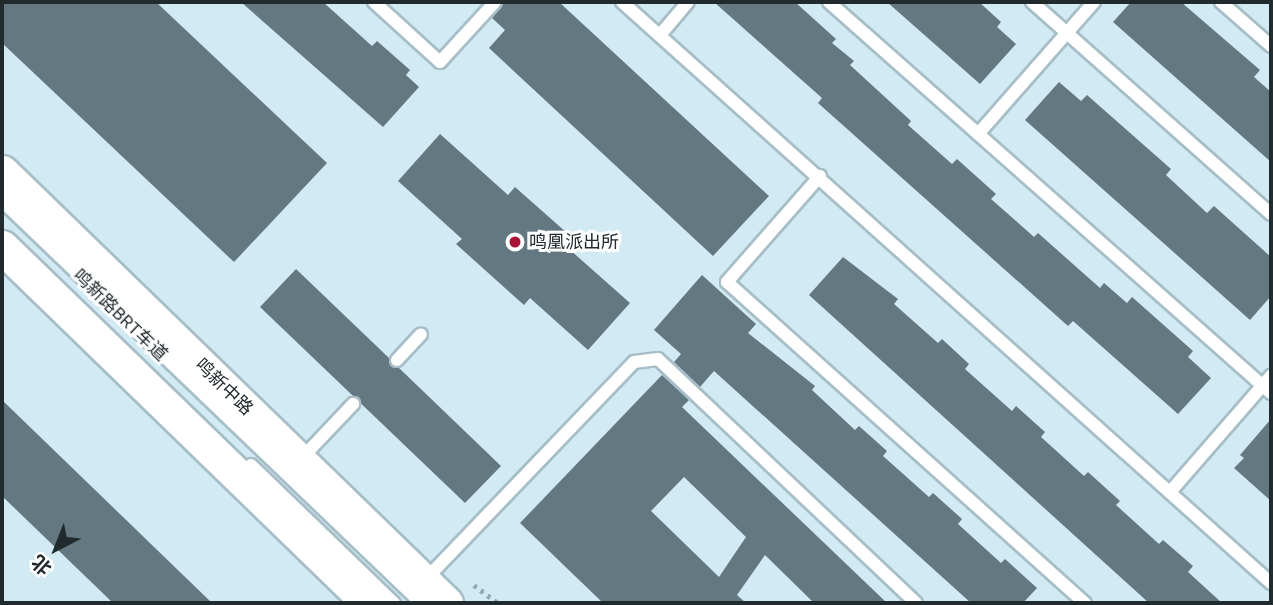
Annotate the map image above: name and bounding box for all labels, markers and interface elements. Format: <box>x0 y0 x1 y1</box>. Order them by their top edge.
place label: 鸣凰派出所 <box>529 231 619 253</box>
marker: 鸣凰派出所 <box>507 234 523 250</box>
street label: 鸣新路BRT车道 <box>69 265 171 365</box>
street label: 鸣新中路 <box>191 354 257 420</box>
north arrow <box>21 514 91 584</box>
text: 北 <box>27 550 56 580</box>

